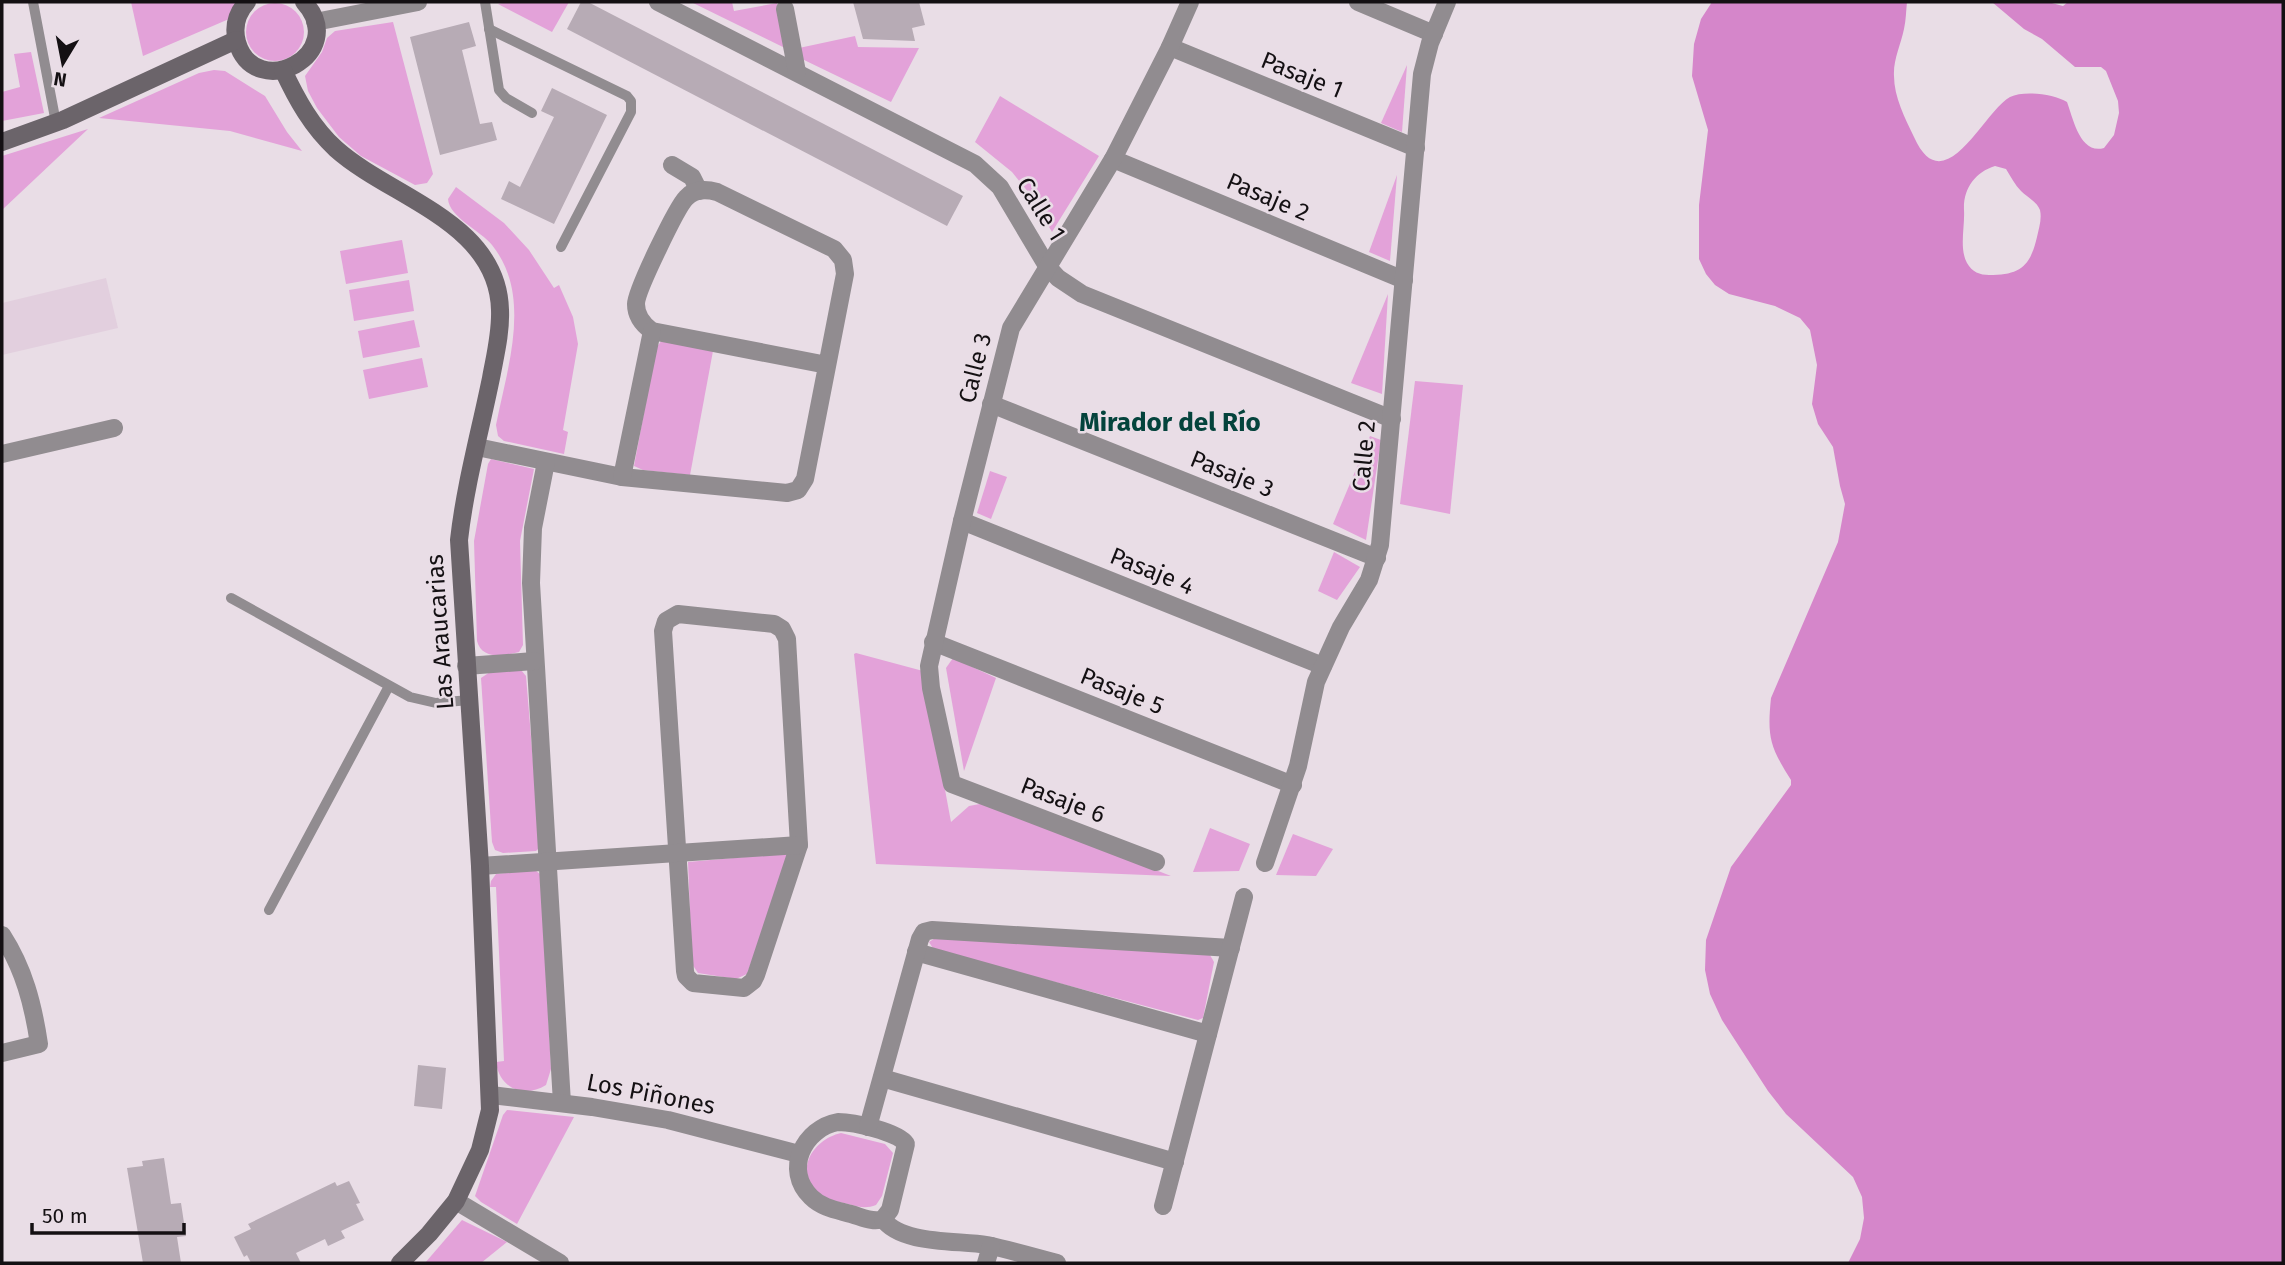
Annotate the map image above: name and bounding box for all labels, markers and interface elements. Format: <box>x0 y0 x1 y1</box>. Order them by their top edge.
north arrow <box>28 28 98 98</box>
street label: Pasaje 1 <box>1257 46 1347 104</box>
text: N <box>52 67 68 92</box>
street label: Pasaje 2 <box>1222 167 1314 227</box>
street label: Calle 1 <box>1011 172 1071 246</box>
street label: Calle 3 <box>953 330 997 406</box>
district label: Mirador del Río <box>1079 407 1261 438</box>
street label: Calle 2 <box>1347 419 1381 493</box>
street label: Pasaje 3 <box>1186 445 1278 503</box>
street label: Pasaje 4 <box>1106 542 1198 601</box>
street label: Las Araucarias <box>421 553 459 711</box>
street label: Pasaje 5 <box>1076 662 1168 720</box>
street label: Pasaje 6 <box>1017 771 1109 829</box>
street label: Los Piñones <box>584 1068 718 1120</box>
scale bar <box>32 1192 184 1236</box>
text: 50 m <box>42 1203 88 1229</box>

